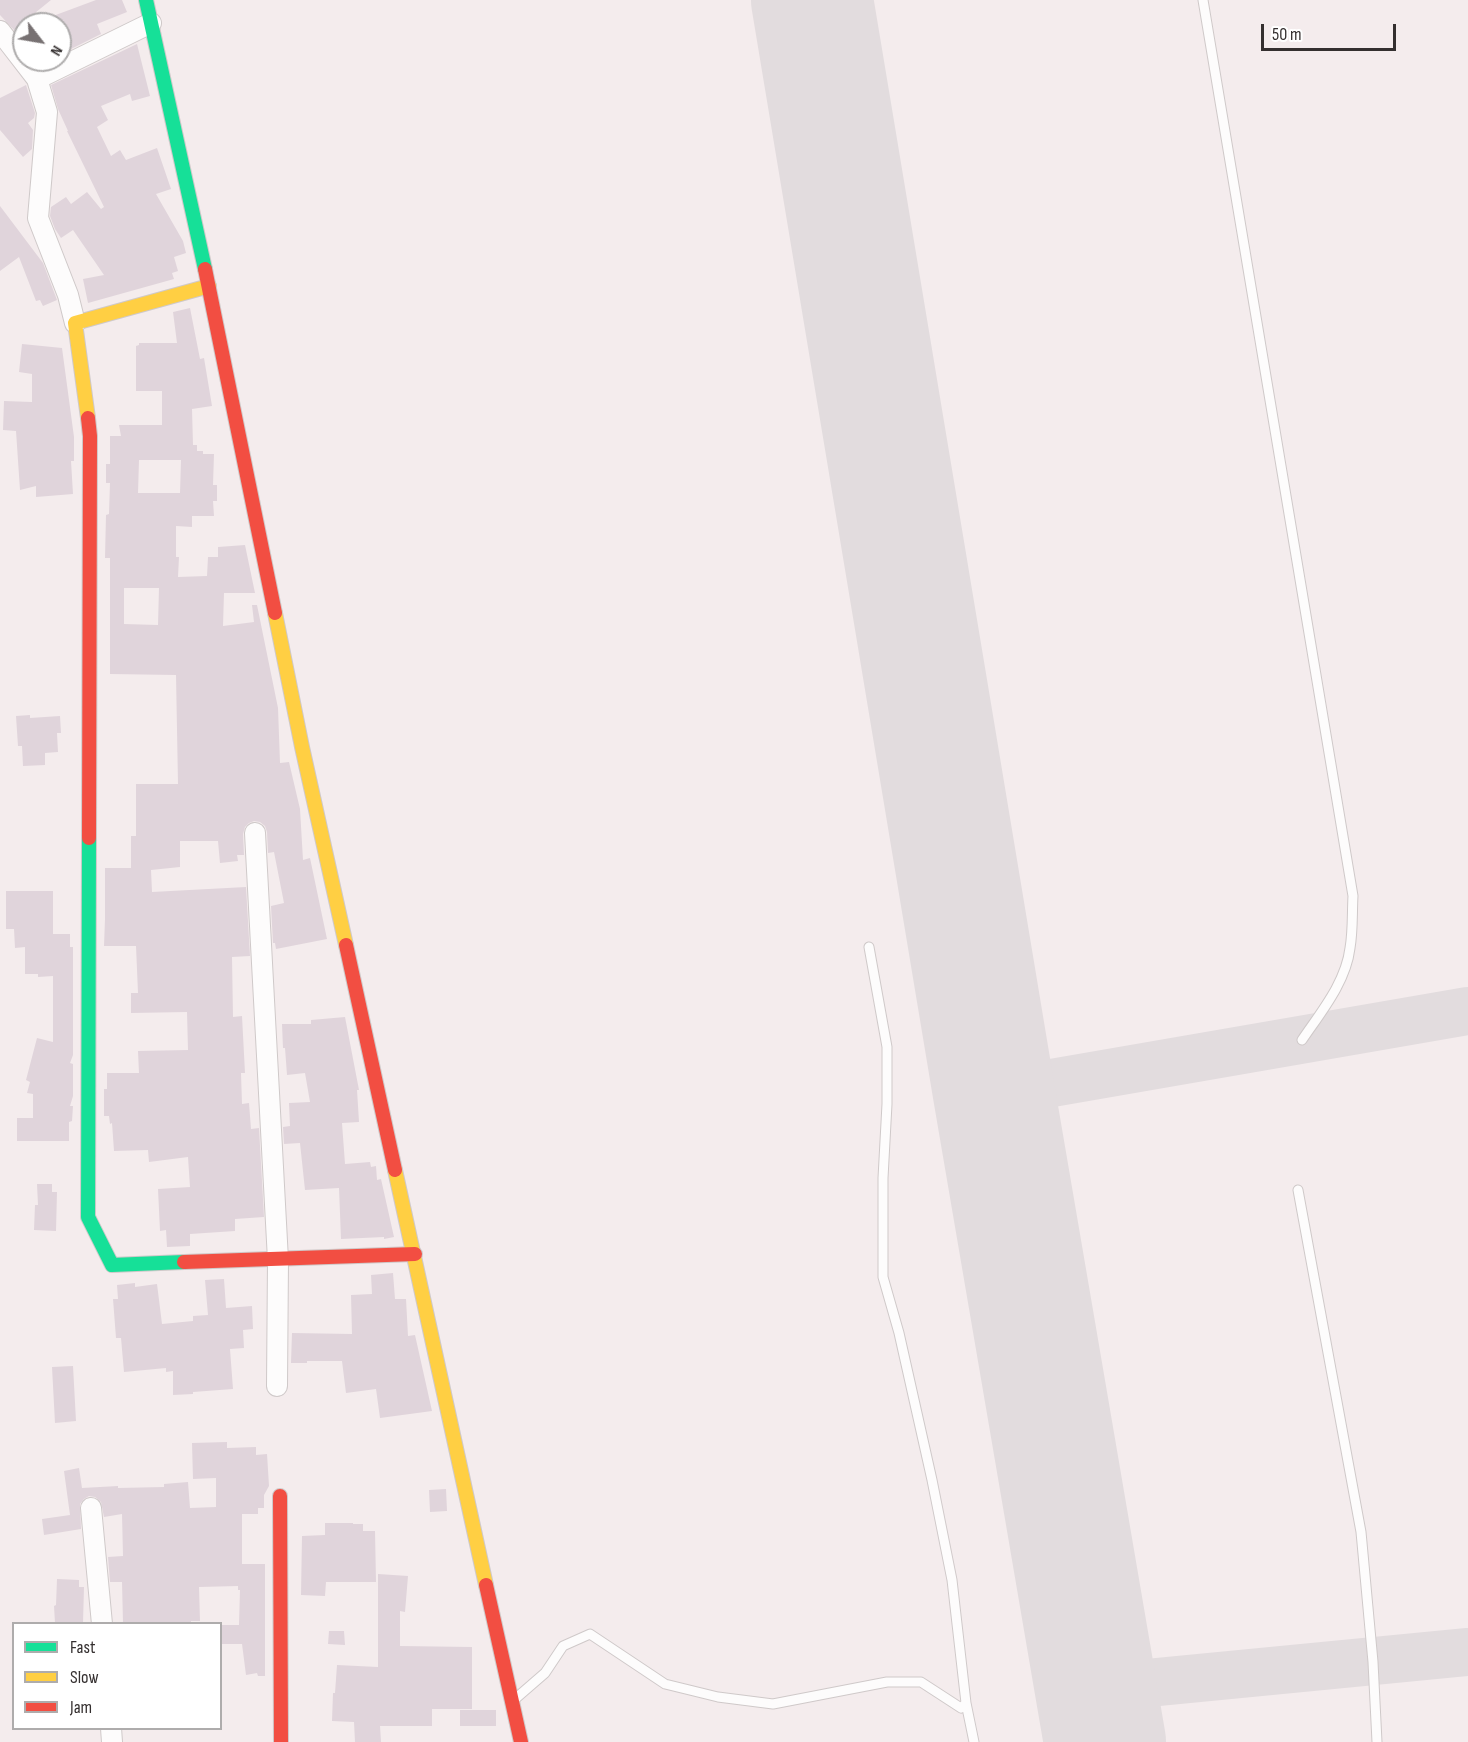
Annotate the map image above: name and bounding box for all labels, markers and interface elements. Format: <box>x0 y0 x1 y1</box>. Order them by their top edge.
north arrow <box>12 12 72 72</box>
scale bar <box>1264 12 1399 50</box>
text: 50 m <box>1272 24 1302 45</box>
text: N <box>46 42 66 59</box>
legend <box>12 1622 222 1730</box>
text: Fast <box>70 1637 95 1658</box>
text: Slow <box>70 1667 99 1688</box>
text: Jam <box>70 1697 92 1718</box>

